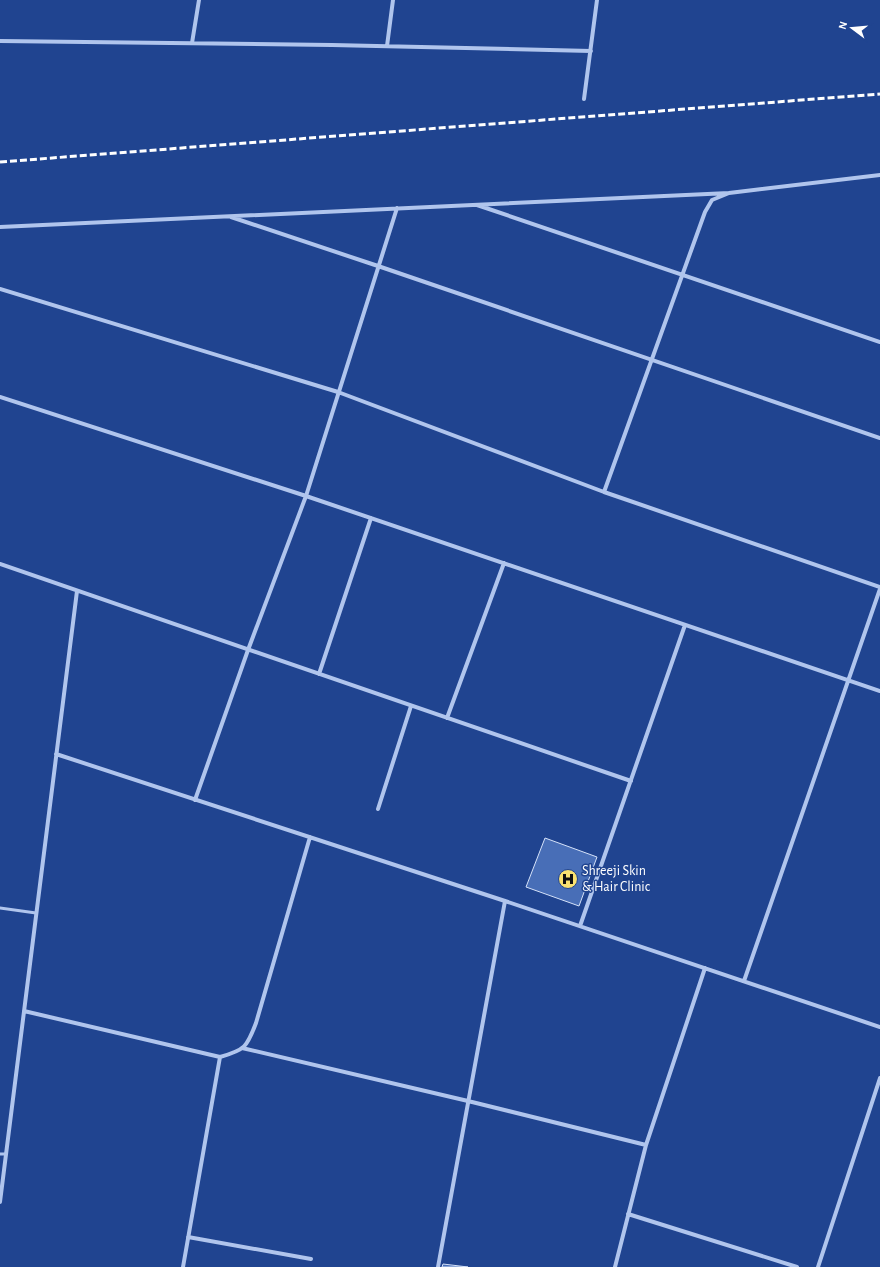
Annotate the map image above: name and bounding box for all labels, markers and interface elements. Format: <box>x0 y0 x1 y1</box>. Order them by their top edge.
north arrow <box>832 8 872 48</box>
text: N <box>837 20 849 31</box>
place label: Shreeji Skin & Hair Clinic <box>582 864 651 894</box>
hospital icon: Shreeji Skin & Hair Clinic <box>557 868 579 890</box>

